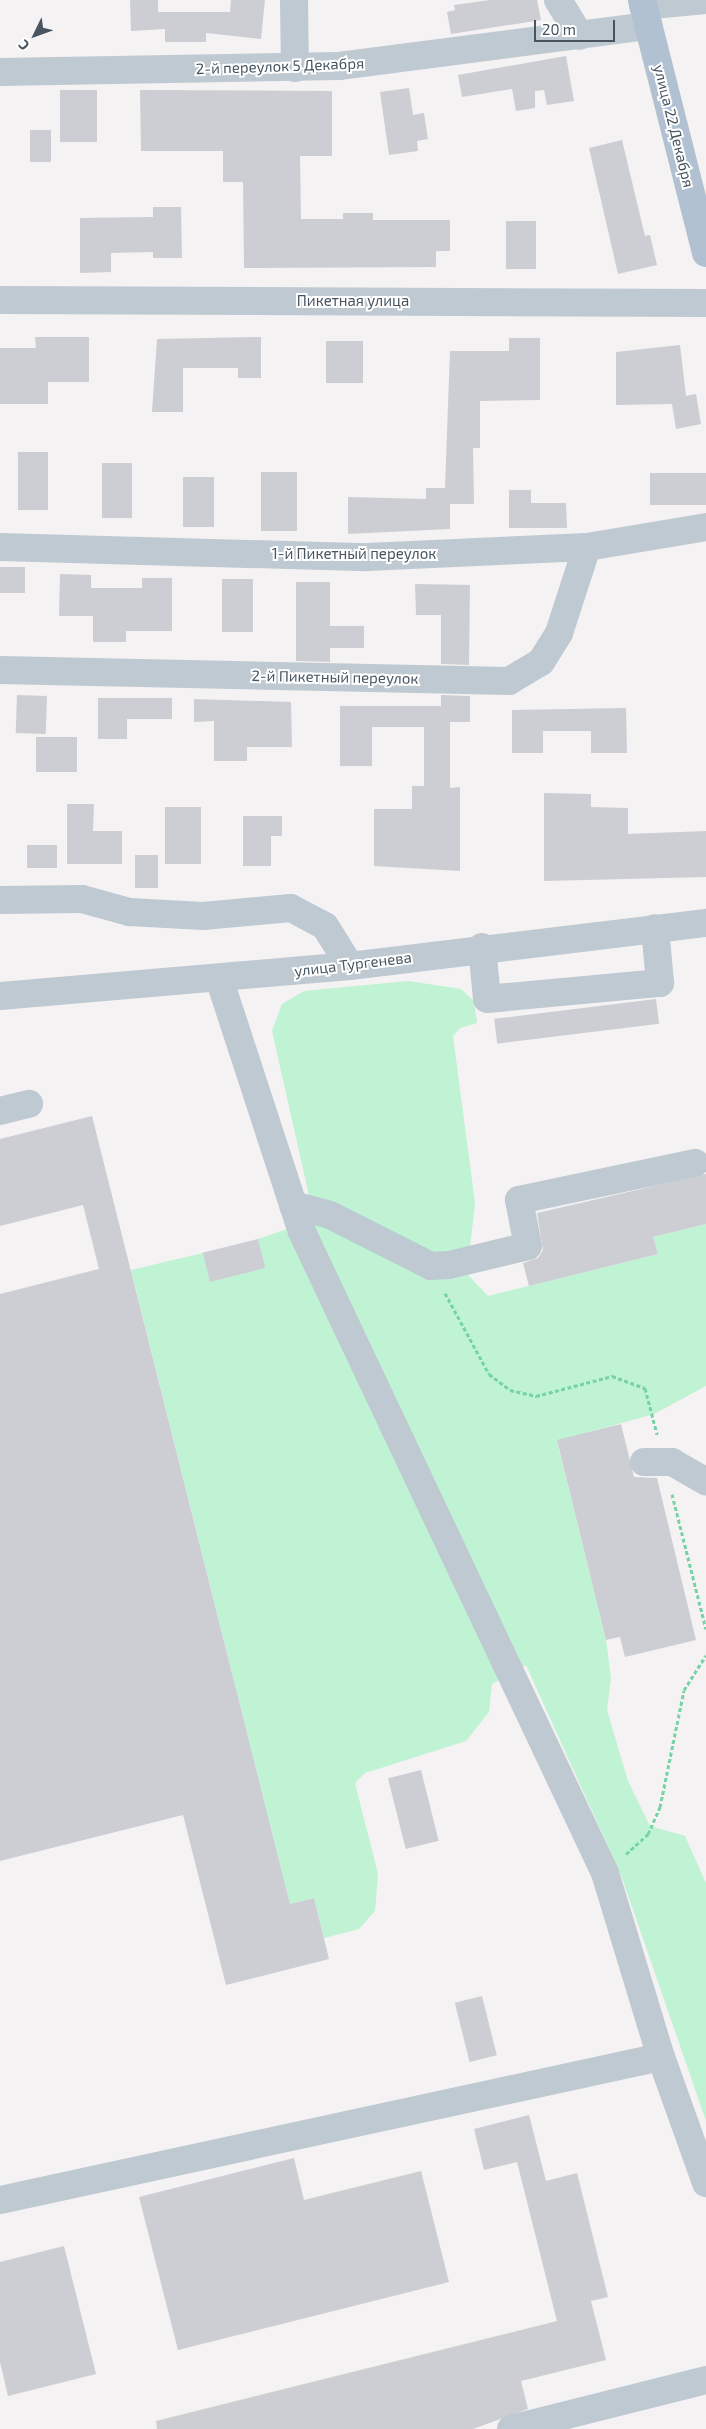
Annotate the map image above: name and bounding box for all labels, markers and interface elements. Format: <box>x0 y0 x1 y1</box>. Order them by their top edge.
north arrow <box>10 10 60 60</box>
scale bar <box>536 10 617 42</box>
text: 20 m <box>542 20 576 38</box>
text: С <box>14 37 33 54</box>
street label: 2-й переулок 5 Декабря <box>196 54 364 78</box>
street label: улица 22 Декабря <box>650 63 698 189</box>
street label: Пикетная улица <box>297 292 409 310</box>
street label: 1-й Пикетный переулок <box>272 545 436 563</box>
street label: 2-й Пикетный переулок <box>251 667 419 687</box>
street label: улица Тургенева <box>293 948 413 980</box>

